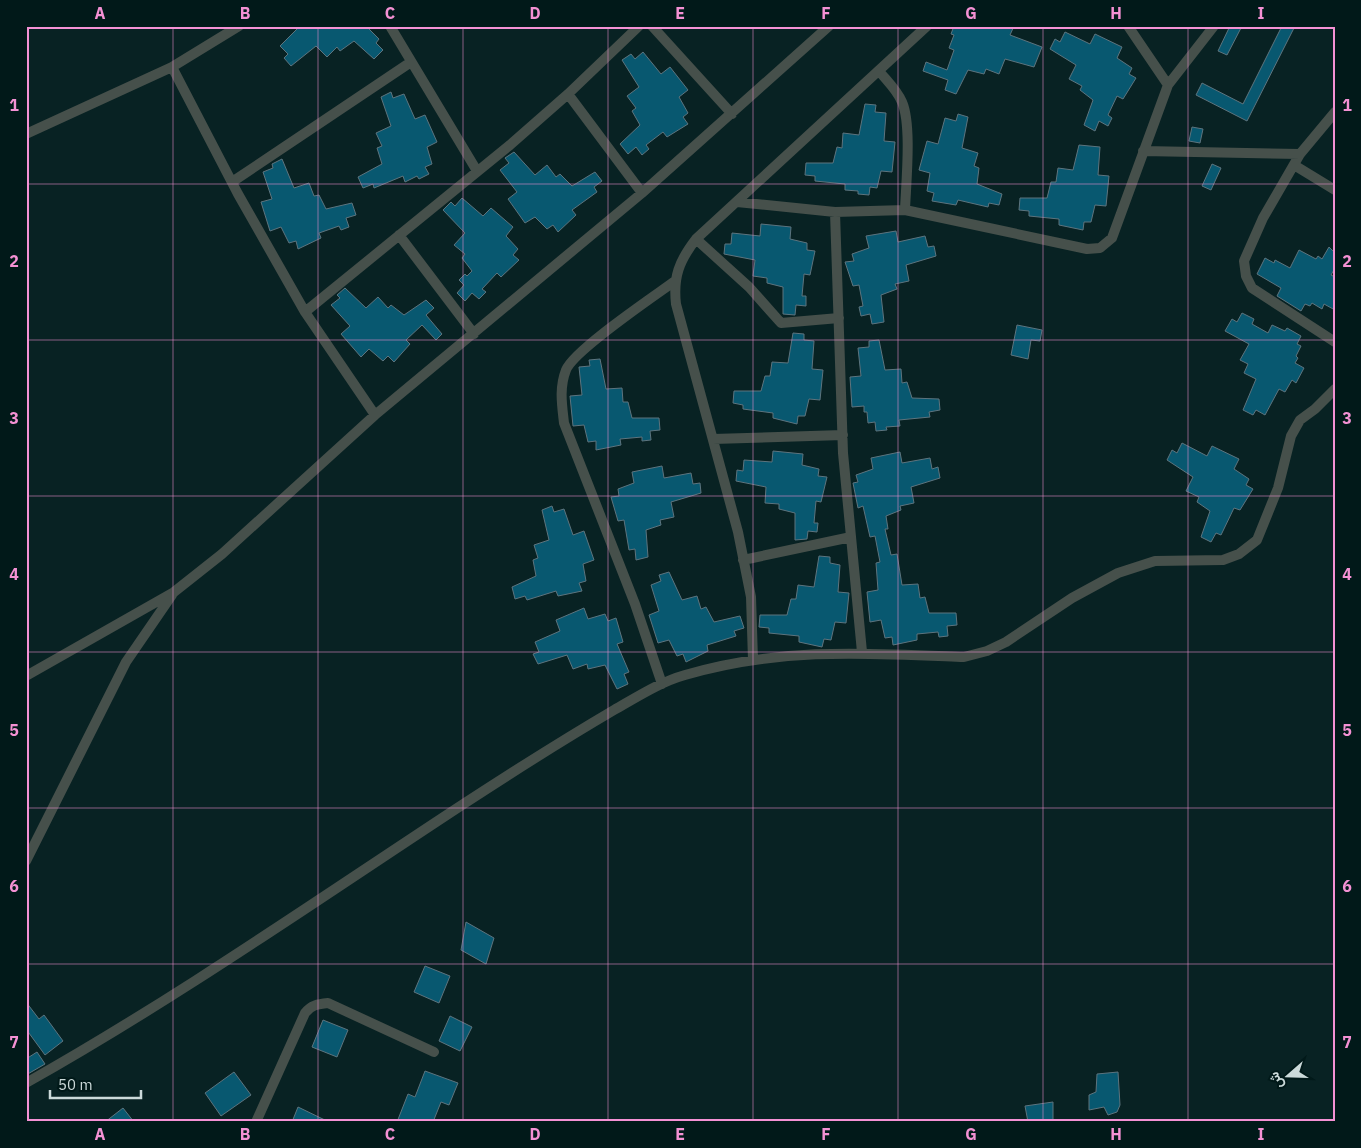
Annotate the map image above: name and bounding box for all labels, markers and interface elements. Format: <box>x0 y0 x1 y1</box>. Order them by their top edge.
text: A <box>95 3 106 23</box>
text: B <box>240 3 251 23</box>
text: C <box>385 3 395 23</box>
text: D <box>529 3 541 23</box>
text: E <box>675 3 685 23</box>
text: F <box>821 3 831 23</box>
text: G <box>965 3 977 23</box>
text: H <box>1110 3 1122 23</box>
text: I <box>1258 3 1265 23</box>
text: 1 <box>9 95 19 115</box>
text: 1 <box>1342 95 1352 115</box>
text: 2 <box>9 251 19 271</box>
text: 2 <box>1342 251 1352 271</box>
text: 3 <box>9 408 19 428</box>
text: 3 <box>1342 408 1352 428</box>
text: 4 <box>9 564 19 584</box>
text: 4 <box>1342 564 1352 584</box>
text: 5 <box>9 720 19 740</box>
text: 5 <box>1342 720 1352 740</box>
text: 6 <box>9 876 19 896</box>
text: 6 <box>1342 876 1352 896</box>
text: 7 <box>9 1032 19 1052</box>
text: 7 <box>1342 1032 1352 1052</box>
north arrow <box>1264 1050 1314 1100</box>
scale bar <box>50 1068 141 1100</box>
text: ش <box>1264 1069 1287 1091</box>
text: 50 m <box>58 1075 93 1094</box>
text: A <box>95 1124 106 1144</box>
text: B <box>240 1124 251 1144</box>
text: C <box>385 1124 395 1144</box>
text: D <box>529 1124 541 1144</box>
text: E <box>675 1124 685 1144</box>
text: F <box>821 1124 831 1144</box>
text: G <box>965 1124 977 1144</box>
text: H <box>1110 1124 1122 1144</box>
text: I <box>1258 1124 1265 1144</box>

